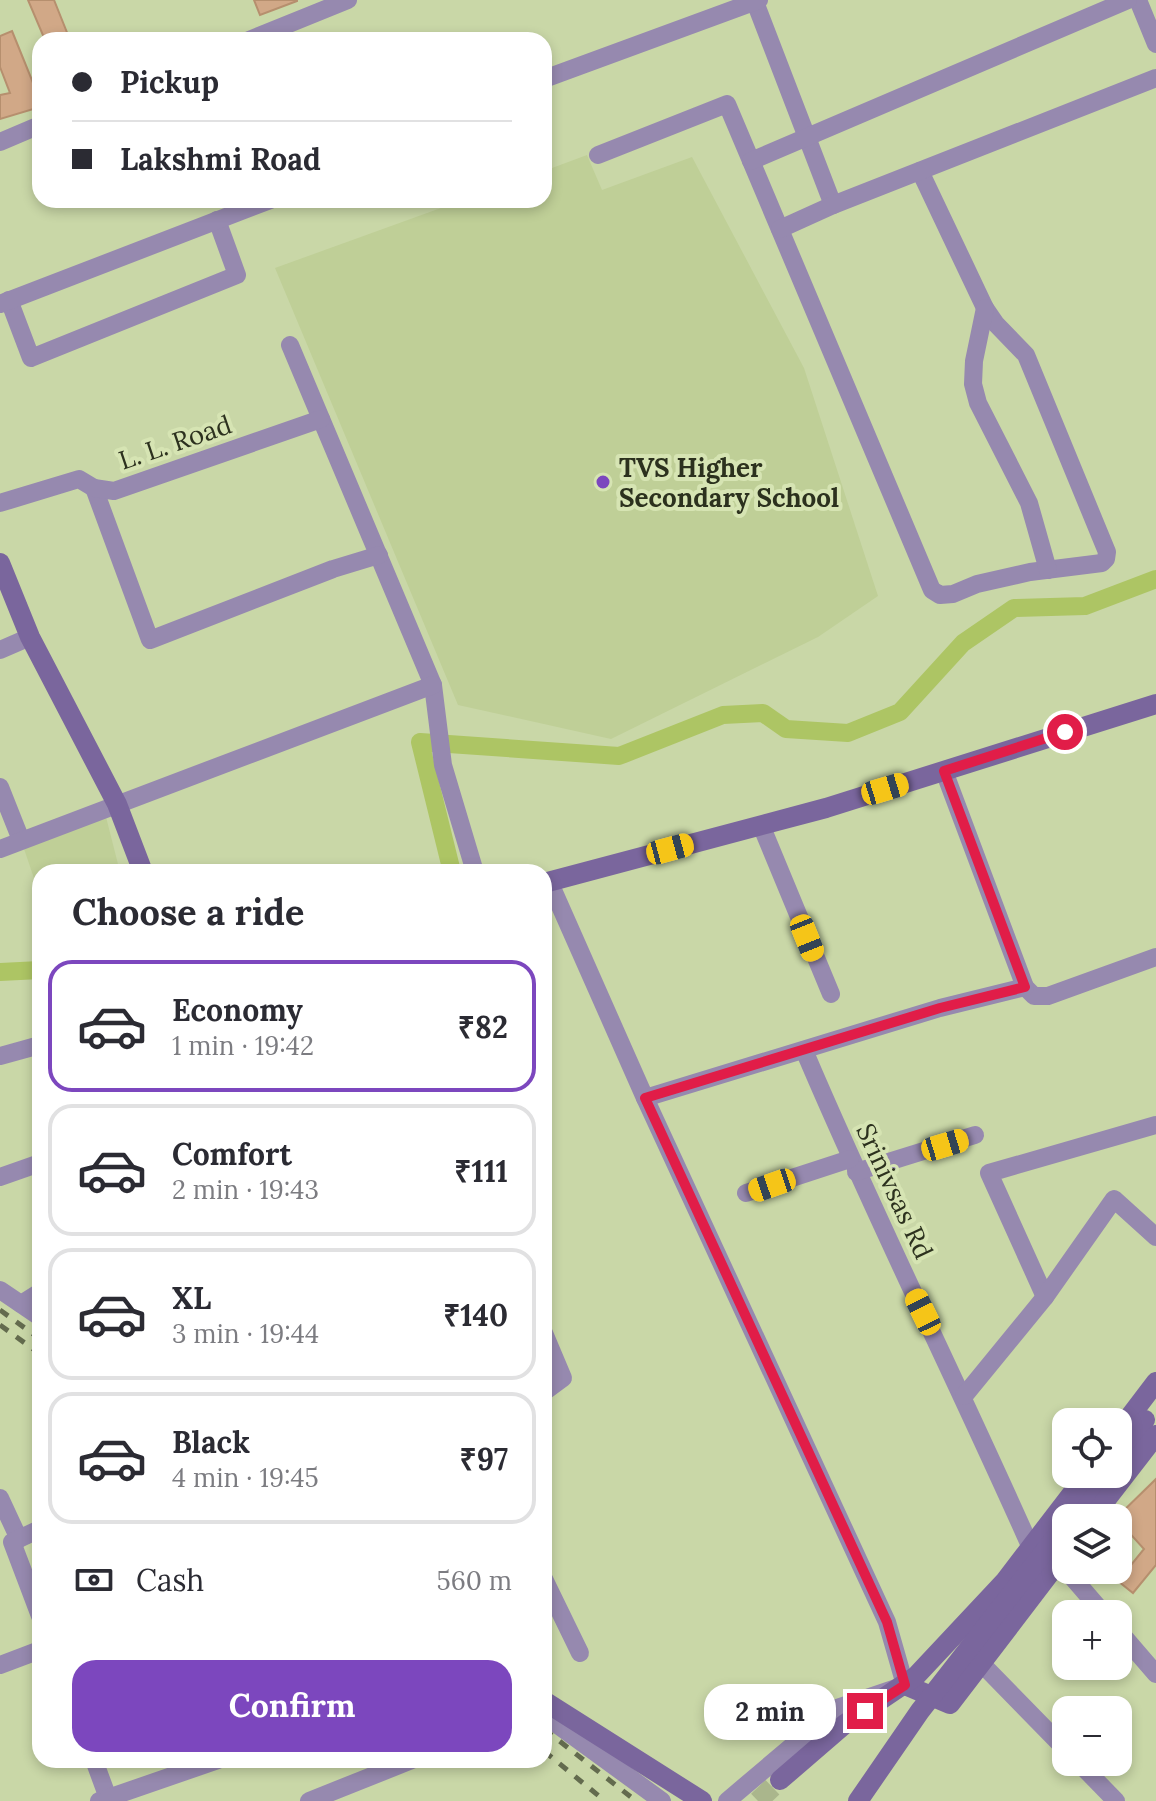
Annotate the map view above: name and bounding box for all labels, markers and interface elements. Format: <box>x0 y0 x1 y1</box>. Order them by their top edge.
text: Pickup <box>120 63 219 101</box>
text: Lakshmi Road <box>120 140 321 178</box>
street label: L. L. Road <box>114 407 236 477</box>
place label: TVS Higher Secondary School <box>619 451 839 514</box>
marker: TVS Higher Secondary School <box>594 473 612 491</box>
route start <box>1047 714 1083 750</box>
car <box>859 771 911 807</box>
car <box>644 831 696 867</box>
text: Choose a ride <box>72 889 304 935</box>
car <box>787 911 827 965</box>
icon: car <box>76 990 148 1062</box>
text: Economy <box>172 991 303 1029</box>
text: ₹82 <box>458 1008 508 1046</box>
text: 1 min · 19:42 <box>172 1029 314 1062</box>
street label: Srinivsas Rd <box>849 1118 941 1264</box>
car <box>919 1127 971 1163</box>
icon: car <box>76 1134 148 1206</box>
text: Comfort <box>172 1135 292 1173</box>
text: ₹111 <box>454 1152 508 1190</box>
car <box>745 1166 799 1204</box>
text: 2 min · 19:43 <box>172 1173 319 1206</box>
icon: car <box>76 1278 148 1350</box>
text: XL <box>172 1279 211 1317</box>
car <box>902 1285 944 1339</box>
text: ₹140 <box>443 1296 508 1334</box>
text: 3 min · 19:44 <box>172 1317 319 1350</box>
map controls <box>1052 1408 1132 1776</box>
button: locate <box>1052 1408 1132 1488</box>
icon: car <box>76 1422 148 1494</box>
text: Black <box>172 1423 250 1461</box>
text: ₹97 <box>459 1440 508 1478</box>
text: 4 min · 19:45 <box>172 1461 319 1494</box>
button: layers <box>1052 1504 1132 1584</box>
icon: cash <box>72 1558 116 1602</box>
text: Cash <box>136 1561 204 1599</box>
text: 560 m <box>437 1564 512 1597</box>
button: + <box>1052 1600 1132 1680</box>
button: Confirm <box>72 1660 512 1752</box>
callout: 2 min <box>705 1683 837 1739</box>
route end <box>847 1693 883 1729</box>
text: 2 min <box>735 1695 805 1728</box>
button: − <box>1052 1696 1132 1776</box>

